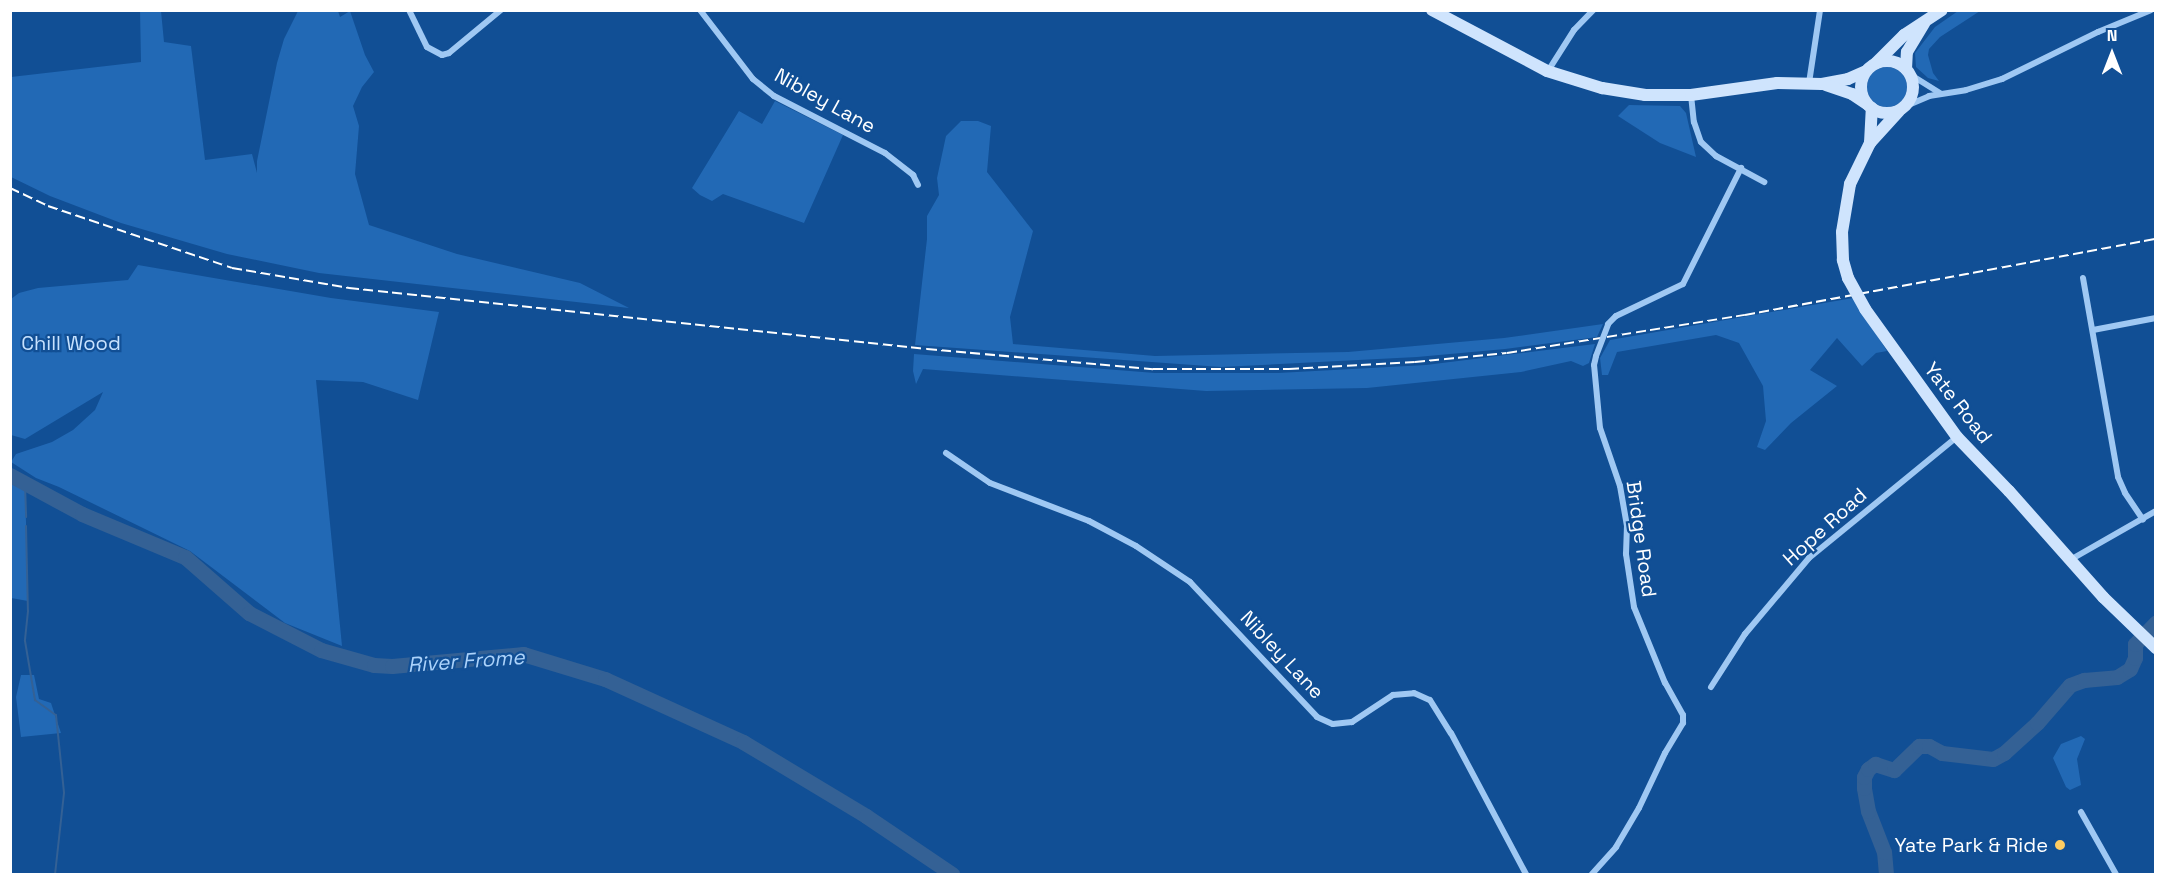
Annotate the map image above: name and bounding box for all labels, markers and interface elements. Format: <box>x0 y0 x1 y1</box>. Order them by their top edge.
north arrow <box>2082 24 2142 84</box>
text: N <box>2107 25 2117 46</box>
street label: Nibley Lane <box>770 63 880 139</box>
park label: Chill Wood <box>21 331 121 355</box>
street label: Yate Road <box>1919 358 1997 448</box>
street label: Bridge Road <box>1621 479 1661 599</box>
street label: Hope Road <box>1778 483 1872 571</box>
street label: Nibley Lane <box>1235 606 1329 704</box>
water label: River Frome <box>407 644 525 678</box>
place label: Yate Park & Ride <box>1895 833 2048 857</box>
marker: Yate Park & Ride <box>2053 838 2067 852</box>

